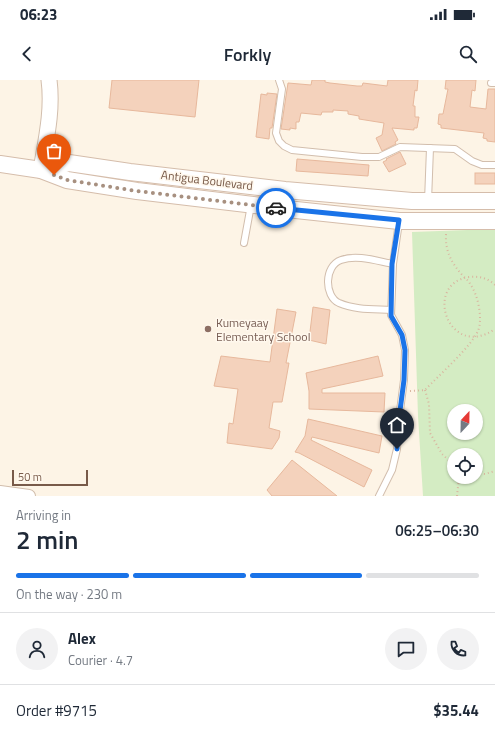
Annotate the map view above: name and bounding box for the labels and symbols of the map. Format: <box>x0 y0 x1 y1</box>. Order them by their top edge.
pin <box>37 134 71 175</box>
street label: Antigua Boulevard <box>160 165 254 195</box>
courier <box>256 188 296 228</box>
place label: Kumeyaay Elementary School <box>216 313 310 346</box>
marker: Kumeyaay Elementary School <box>203 324 213 334</box>
north arrow <box>447 404 483 440</box>
pin <box>380 408 414 449</box>
scale bar <box>12 468 88 487</box>

